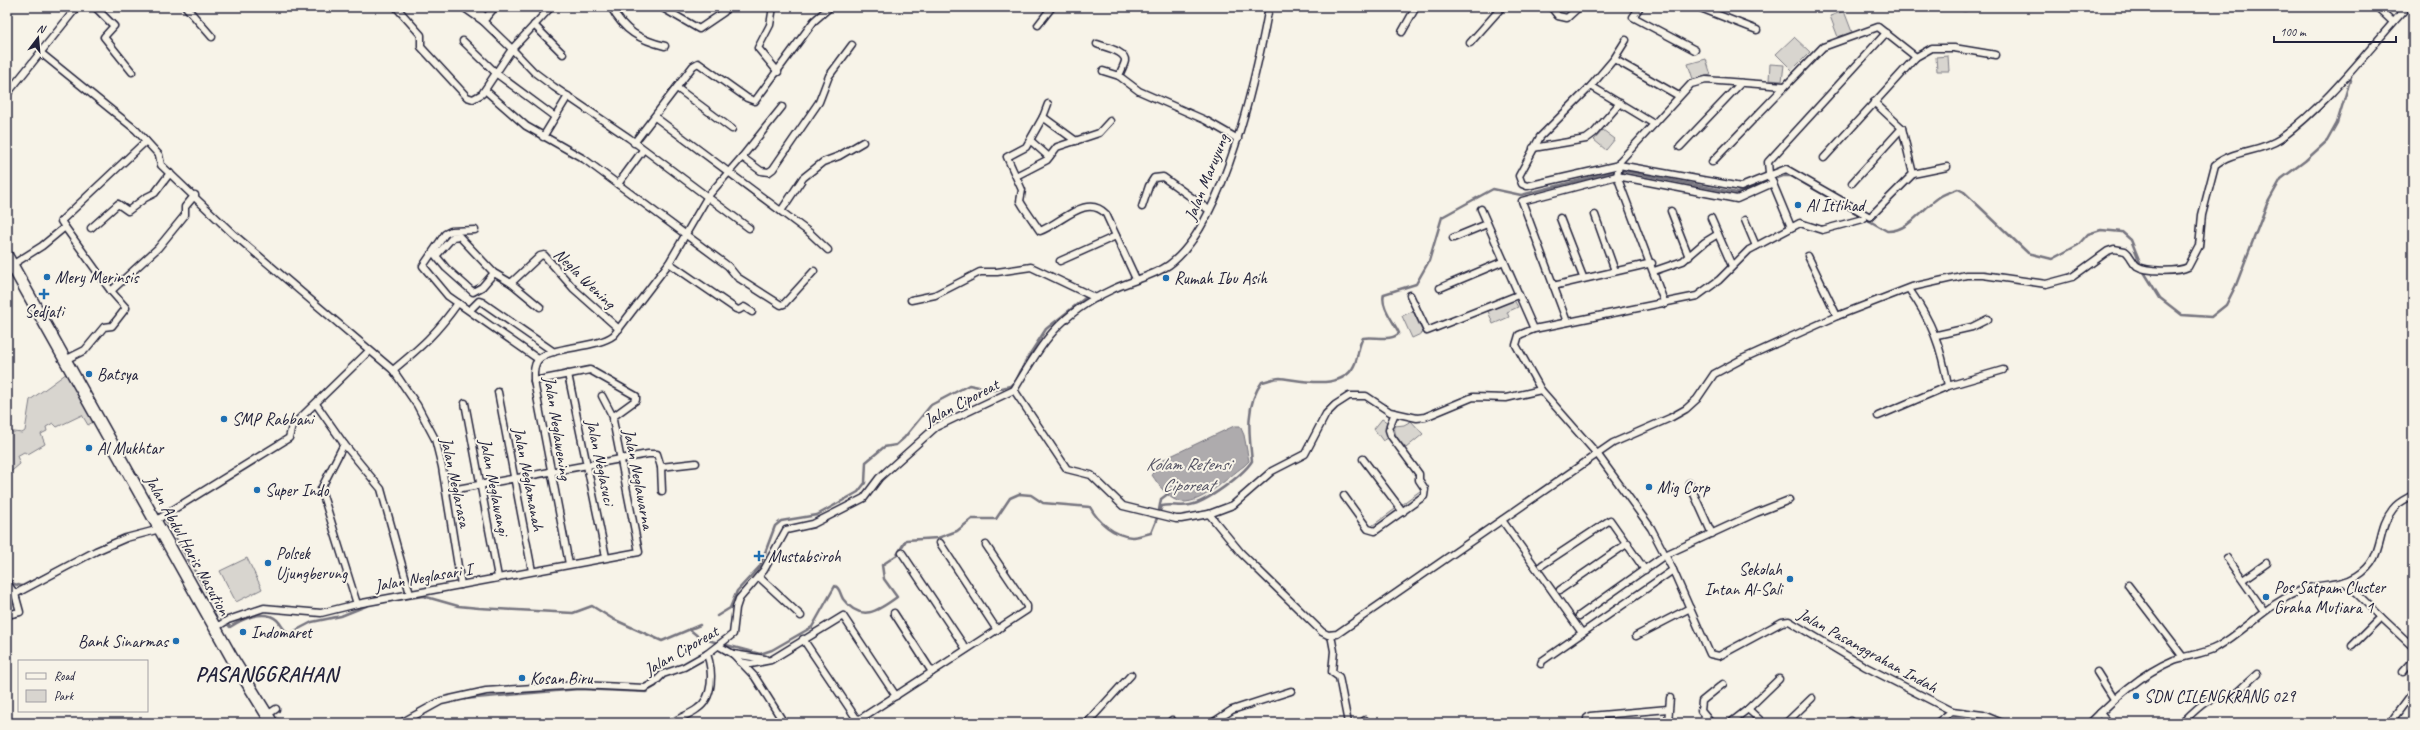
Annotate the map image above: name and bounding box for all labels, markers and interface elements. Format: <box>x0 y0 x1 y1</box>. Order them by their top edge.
north arrow <box>18 18 58 58</box>
scale bar <box>2274 18 2396 44</box>
text: N <box>36 21 48 37</box>
text: 100 m <box>2280 24 2307 40</box>
street label: Jalan Maruyung <box>1179 130 1234 224</box>
place label: Al Ittihad <box>1806 195 1867 216</box>
marker: Al Ittihad <box>1793 200 1803 210</box>
street label: Negla Wening <box>549 244 621 314</box>
place label: Mery Merinsis <box>55 267 140 288</box>
place label: Rumah Ibu Asih <box>1174 268 1268 289</box>
marker: Mery Merinsis <box>42 272 52 282</box>
marker: Rumah Ibu Asih <box>1161 273 1171 283</box>
marker: Sedjati <box>39 289 49 299</box>
place label: Sedjati <box>24 301 66 322</box>
place label: Batsya <box>97 364 138 385</box>
marker: Batsya <box>84 369 94 379</box>
street label: Jalan Ciporeat <box>919 373 1004 431</box>
street label: Jalan Neglawening <box>539 374 576 483</box>
place label: SMP Rabbani <box>232 409 316 430</box>
marker: SMP Rabbani <box>219 414 229 424</box>
street label: Jalan Neglasuci <box>581 416 620 510</box>
street label: Jalan Neglamanah <box>508 425 549 534</box>
street label: Jalan Neglawarna <box>618 426 659 533</box>
street label: Jalan Neglarasa <box>436 434 476 531</box>
street label: Jalan Neglawangi <box>475 436 515 540</box>
place label: Al Mukhtar <box>97 438 165 459</box>
marker: Al Mukhtar <box>84 443 94 453</box>
water label: Kolam Retensi Ciporeat <box>1146 453 1235 496</box>
street label: Jalan Abdul Haris Nasution <box>140 471 235 620</box>
place label: Mig Corp <box>1657 477 1711 498</box>
place label: Super Indo <box>265 480 330 501</box>
marker: Mig Corp <box>1644 482 1654 492</box>
marker: Super Indo <box>252 485 262 495</box>
place label: Polsek Ujungberung <box>276 543 348 584</box>
place label: Mustabsiroh <box>768 546 841 567</box>
marker: Mustabsiroh <box>753 550 765 562</box>
marker: Polsek Ujungberung <box>263 558 273 568</box>
street label: Jalan Neglasari I <box>372 558 477 597</box>
place label: Sekolah Intan Al-Sali <box>1704 559 1784 600</box>
marker: Sekolah Intan Al-Sali <box>1785 574 1795 584</box>
place label: Pos Satpam Cluster Graha Mutiara 1 <box>2274 577 2387 618</box>
marker: Pos Satpam Cluster Graha Mutiara 1 <box>2261 592 2271 602</box>
street label: Jalan Pasanggrahan Indah <box>1793 603 1942 698</box>
street label: Jalan Ciporeat <box>640 620 724 681</box>
place label: Indomaret <box>251 622 314 643</box>
marker: Indomaret <box>238 627 248 637</box>
place label: Bank Sinarmas <box>78 631 170 652</box>
marker: Bank Sinarmas <box>171 636 181 646</box>
legend <box>18 660 148 712</box>
district label: PASANGGRAHAN <box>195 661 342 687</box>
text: Road <box>54 668 76 684</box>
place label: Kosan Biru <box>530 668 594 689</box>
marker: Kosan Biru <box>517 673 527 683</box>
place label: SDN CILENGKRANG 029 <box>2144 686 2296 707</box>
text: Park <box>54 688 75 704</box>
marker: SDN CILENGKRANG 029 <box>2131 691 2141 701</box>

